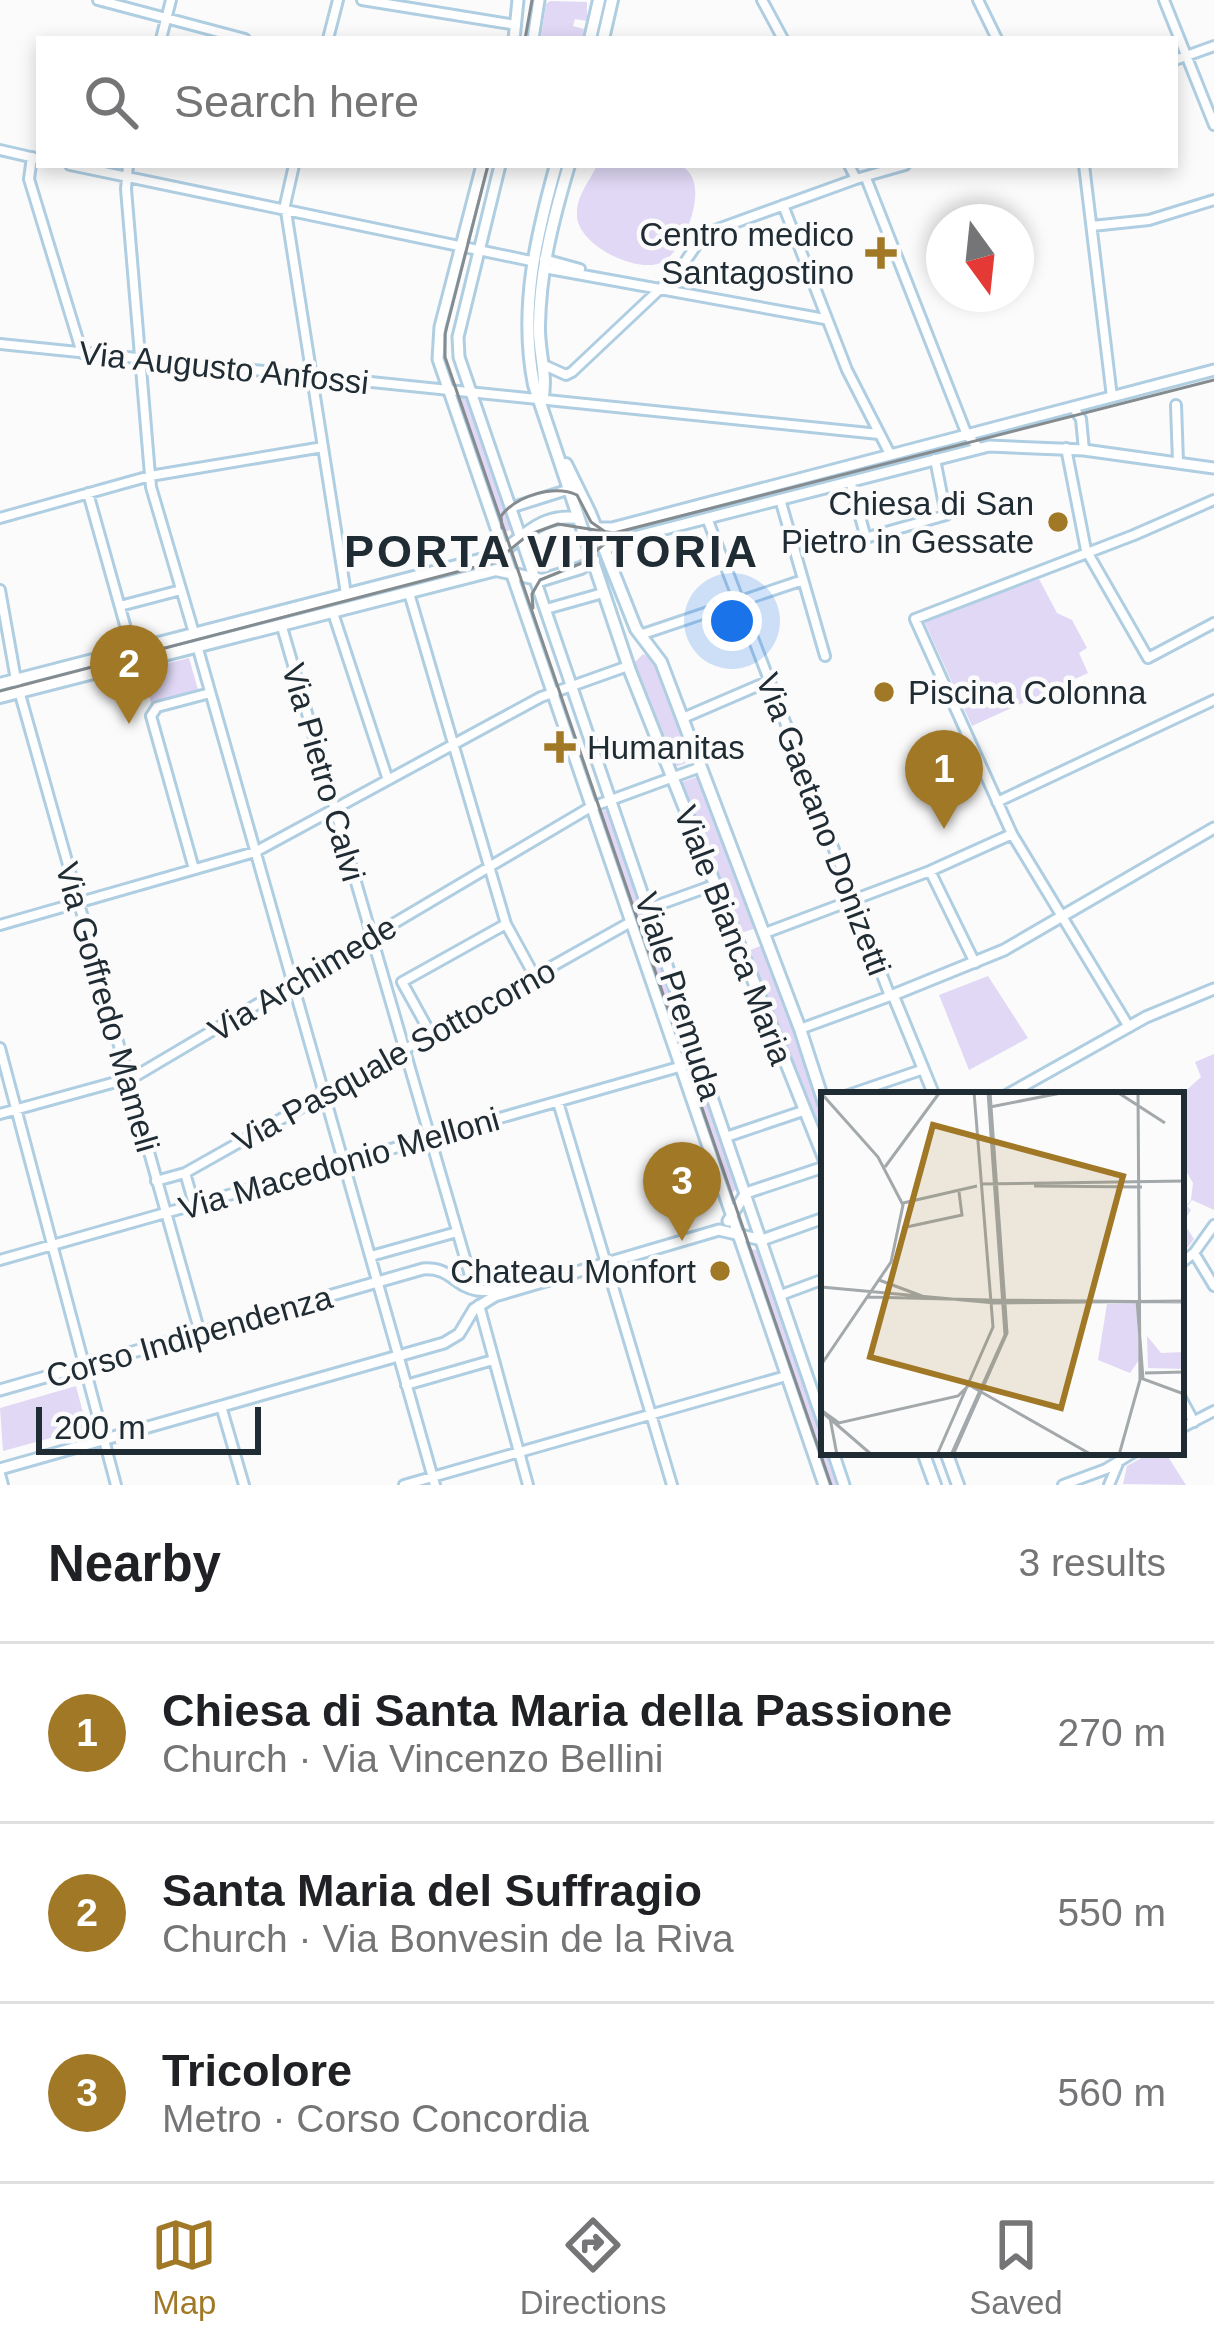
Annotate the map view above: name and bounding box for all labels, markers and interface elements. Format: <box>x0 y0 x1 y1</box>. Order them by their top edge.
search box <box>36 36 1178 168</box>
icon: search <box>78 69 144 135</box>
text: Search here <box>174 76 419 127</box>
north arrow <box>926 204 1034 312</box>
place label: Centro medico Santagostino <box>639 216 854 291</box>
marker: Centro medico Santagostino <box>865 237 897 269</box>
street label: Via Augusto Anfossi <box>77 334 371 401</box>
place label: Chiesa di San Pietro in Gessate <box>781 485 1034 560</box>
marker: Chiesa di San Pietro in Gessate <box>1045 509 1071 535</box>
district label: PORTA VITTORIA <box>344 526 760 577</box>
your location <box>702 591 762 651</box>
pin: 2 <box>90 625 168 724</box>
street label: Via Pietro Calvi <box>275 659 372 885</box>
street label: Via Gaetano Donizetti <box>749 668 898 980</box>
place label: Piscina Colonna <box>908 674 1147 711</box>
marker: Piscina Colonna <box>871 679 897 705</box>
place label: Humanitas <box>587 729 745 766</box>
pin: 1 <box>905 730 983 829</box>
marker: Humanitas <box>544 731 576 763</box>
street label: Viale Bianca Maria <box>667 800 800 1071</box>
street label: Via Goffredo Mameli <box>48 858 167 1156</box>
street label: Viale Premuda <box>628 888 730 1105</box>
street label: Via Archimede <box>202 908 403 1049</box>
street label: Via Pasquale Sottocorno <box>227 951 562 1160</box>
inset map <box>821 1092 1184 1455</box>
street label: Via Macedonio Melloni <box>175 1100 504 1227</box>
pin: 3 <box>643 1142 721 1241</box>
place label: Chateau Monfort <box>450 1253 696 1290</box>
marker: Chateau Monfort <box>707 1258 733 1284</box>
street label: Corso Indipendenza <box>42 1278 337 1395</box>
scale bar <box>36 1401 261 1454</box>
text: 200 m <box>54 1409 146 1446</box>
text: Nearby <box>48 1535 221 1592</box>
text: 3 results <box>1019 1541 1166 1584</box>
text: Chiesa di Santa Maria della Passione <box>162 1685 952 1736</box>
text: 1 <box>76 1711 98 1754</box>
text: 270 m <box>1058 1711 1166 1754</box>
text: Church · Via Vincenzo Bellini <box>162 1737 664 1780</box>
text: Santa Maria del Suffragio <box>162 1865 702 1916</box>
text: 2 <box>76 1891 98 1934</box>
text: 550 m <box>1058 1891 1166 1934</box>
text: Church · Via Bonvesin de la Riva <box>162 1917 734 1960</box>
text: Tricolore <box>162 2045 352 2096</box>
text: 3 <box>76 2071 98 2114</box>
text: 560 m <box>1058 2071 1166 2114</box>
text: Metro · Corso Concordia <box>162 2097 589 2140</box>
tab: Map <box>151 2212 217 2322</box>
tab: Directions <box>520 2212 667 2322</box>
tab: Saved <box>969 2212 1063 2322</box>

